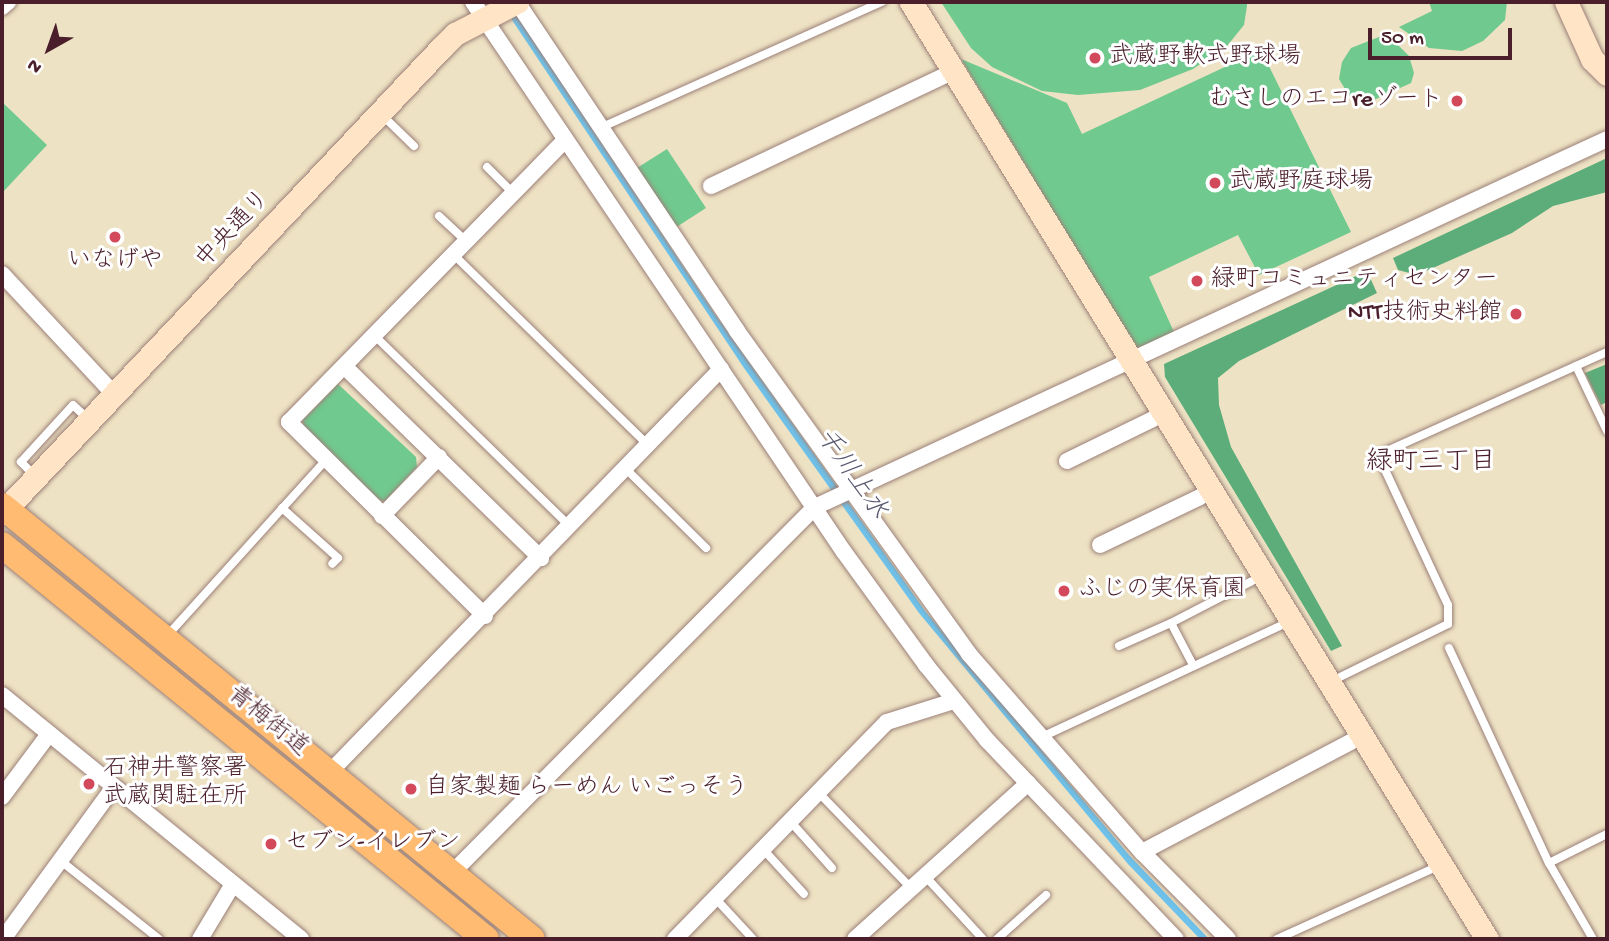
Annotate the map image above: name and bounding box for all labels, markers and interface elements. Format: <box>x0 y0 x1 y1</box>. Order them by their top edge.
north arrow <box>14 14 84 84</box>
scale bar <box>1371 14 1514 58</box>
text: 50 m <box>1381 27 1424 52</box>
place label: 武蔵野軟式野球場 <box>1109 44 1301 72</box>
marker: 武蔵野軟式野球場 <box>1087 50 1103 66</box>
text: N <box>23 53 47 78</box>
place label: むさしのエコreゾート <box>1208 87 1443 115</box>
marker: むさしのエコreゾート <box>1449 93 1465 109</box>
place label: 武蔵野庭球場 <box>1229 169 1373 197</box>
marker: 武蔵野庭球場 <box>1207 175 1223 191</box>
street label: 中央通り <box>191 185 277 275</box>
marker: いなげや <box>107 229 123 245</box>
place label: いなげや <box>67 248 163 276</box>
place label: 緑町コミュニティセンター <box>1211 267 1499 295</box>
marker: 緑町コミュニティセンター <box>1189 273 1205 289</box>
place label: NTT技術史料館 <box>1348 300 1502 328</box>
marker: NTT技術史料館 <box>1508 306 1524 322</box>
water label: 千川上水 <box>807 423 893 527</box>
district label: 緑町三丁目 <box>1366 448 1496 480</box>
place label: ふじの実保育園 <box>1078 577 1246 605</box>
marker: ふじの実保育園 <box>1056 583 1072 599</box>
street label: 青梅街道 <box>221 681 313 763</box>
place label: 石神井警察署 武蔵関駐在所 <box>103 756 247 812</box>
place label: 自家製麺 らーめん いごっそう <box>425 775 748 803</box>
marker: 石神井警察署 武蔵関駐在所 <box>81 776 97 792</box>
marker: 自家製麺 らーめん いごっそう <box>403 781 419 797</box>
place label: セブン-イレブン <box>285 830 461 858</box>
marker: セブン-イレブン <box>263 836 279 852</box>

